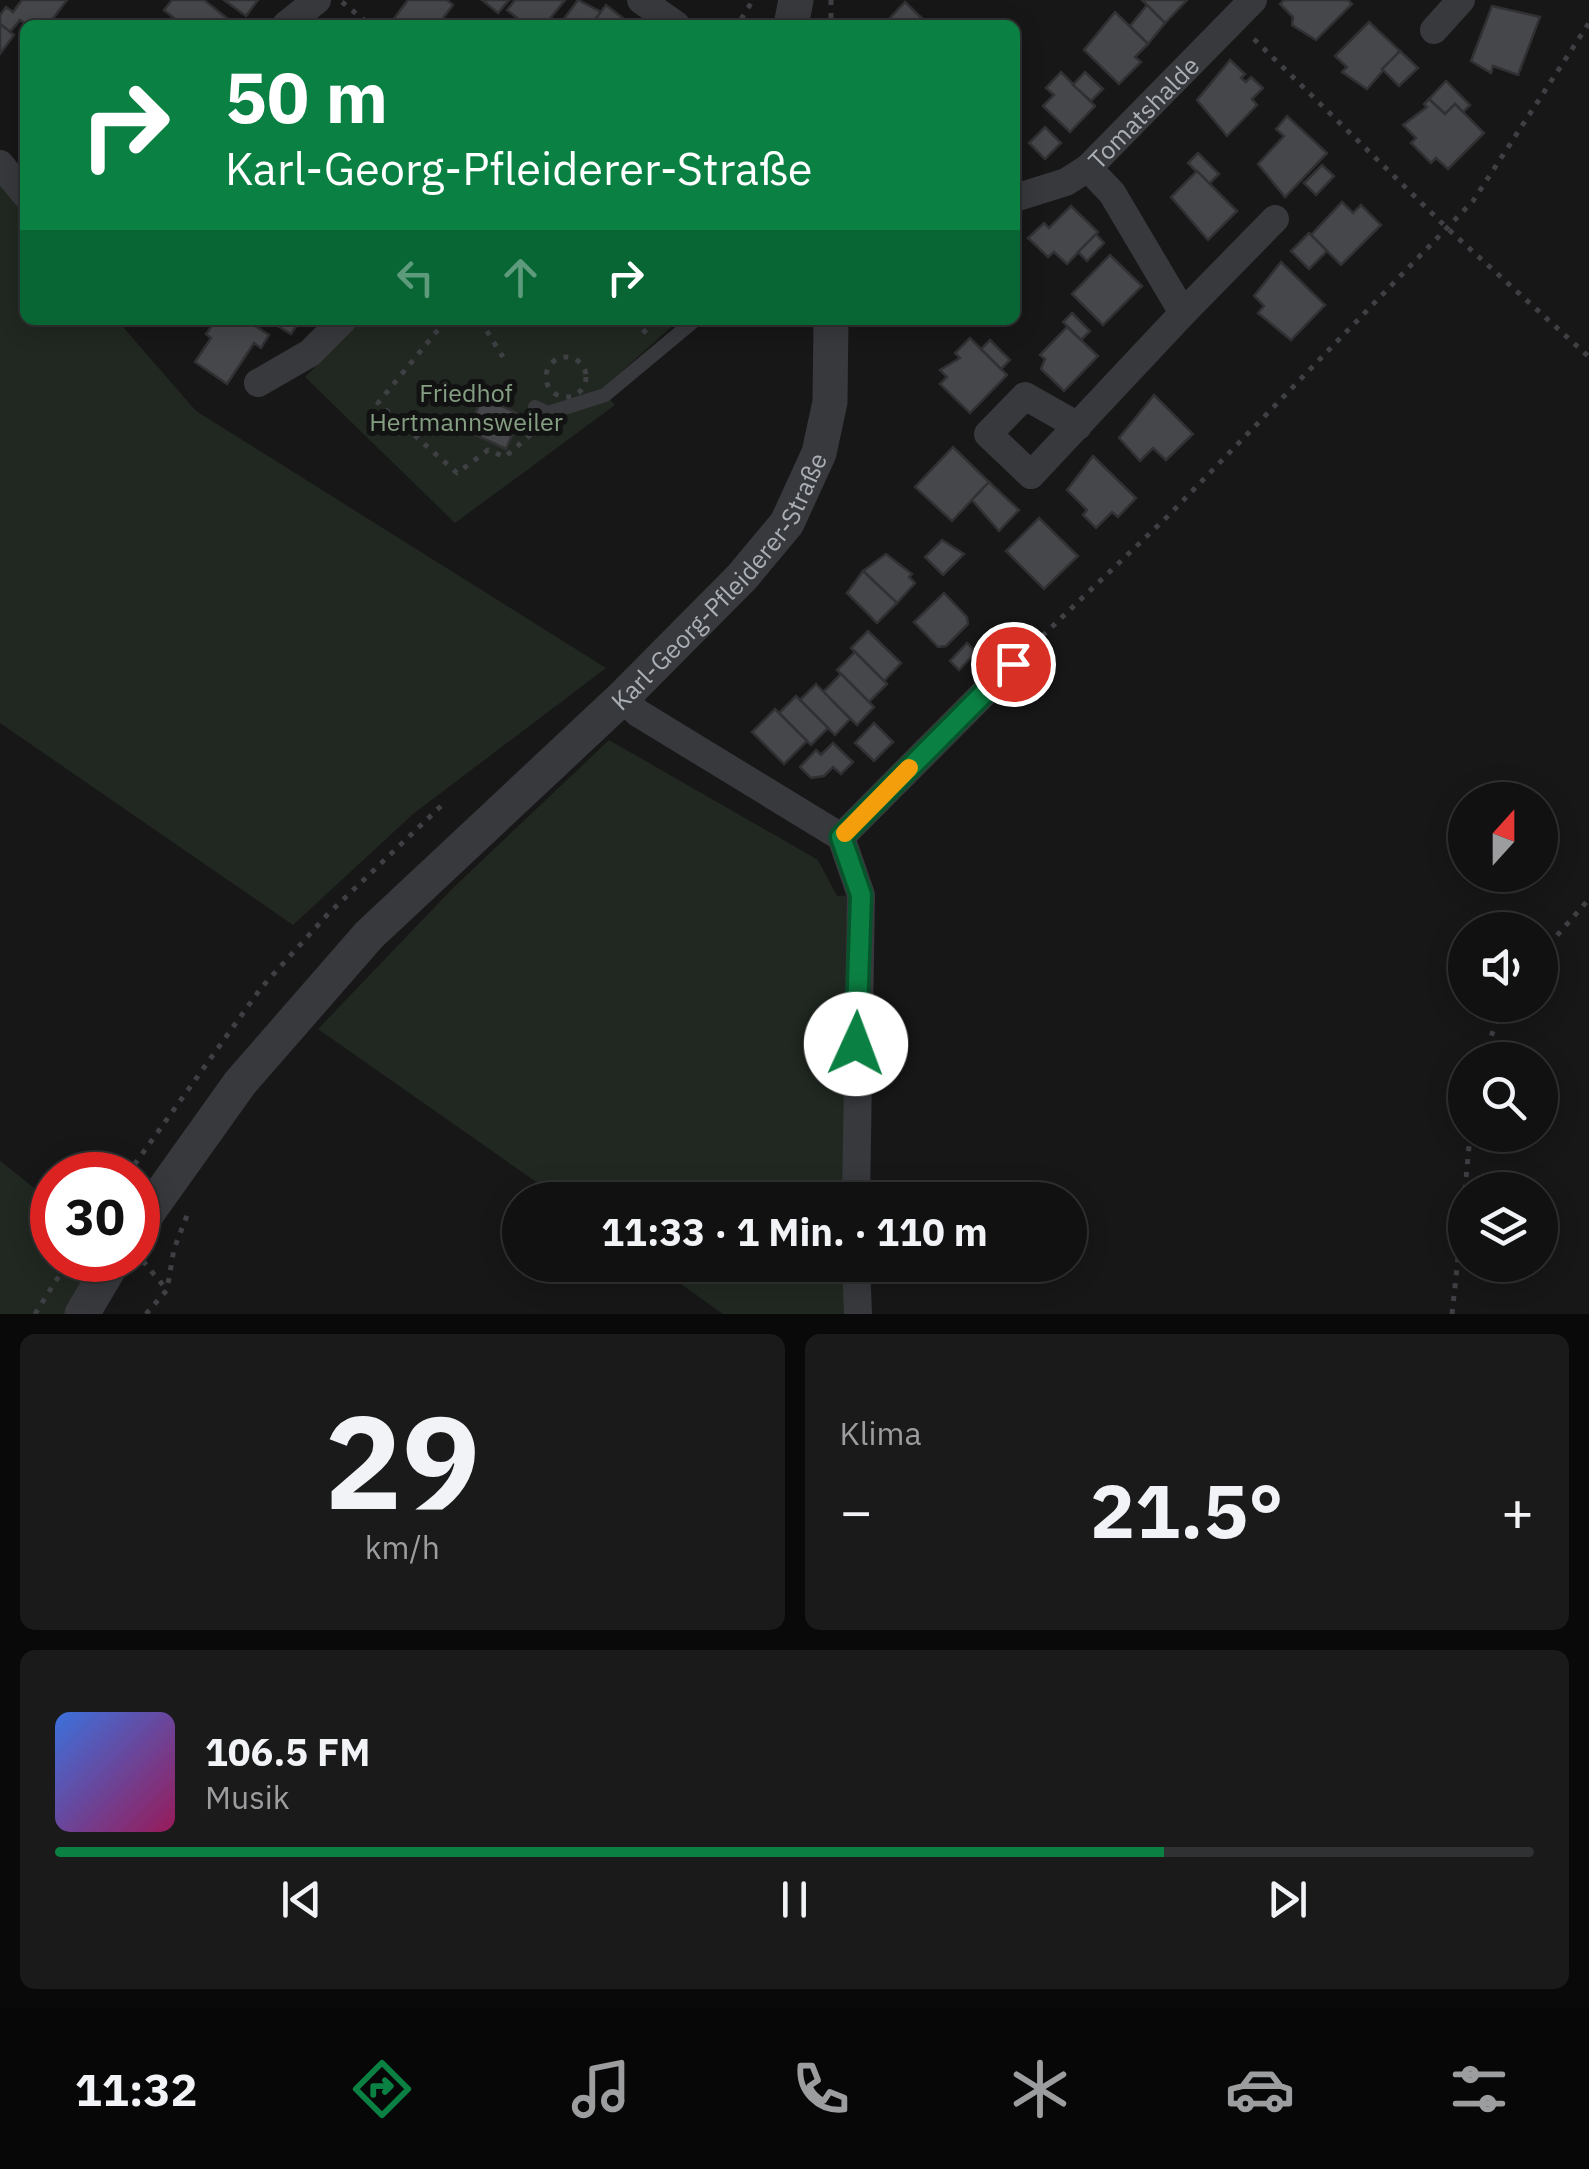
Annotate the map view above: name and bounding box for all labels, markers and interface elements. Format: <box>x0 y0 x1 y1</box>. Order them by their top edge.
street label: Tomatshalde <box>1080 49 1206 175</box>
text: 50 m <box>225 51 388 142</box>
icon: right <box>60 60 190 190</box>
text: Karl-Georg-Pfleiderer-Straße <box>225 139 813 197</box>
icon: left <box>388 250 443 305</box>
icon: ahead <box>493 250 548 305</box>
icon: right <box>598 250 653 305</box>
park label: Friedhof Hertmannsweiler <box>369 376 563 438</box>
street label: Karl-Georg-Pfleiderer-Straße <box>603 447 834 717</box>
pin <box>971 622 1056 707</box>
icon: arrive <box>986 637 1041 692</box>
north arrow <box>1448 782 1558 892</box>
map controls <box>1448 782 1558 1282</box>
button: sound <box>1448 912 1558 1022</box>
position arrow <box>804 992 908 1096</box>
button: search <box>1448 1042 1558 1152</box>
speed limit sign: 30 <box>30 1152 160 1282</box>
button: layers <box>1448 1172 1558 1282</box>
text: 11:33 · 1 Min. · 110 m <box>601 1207 988 1256</box>
text: 29 <box>324 1376 480 1545</box>
text: Klima <box>840 1412 922 1454</box>
text: 21.5° <box>1090 1461 1284 1559</box>
text: − <box>840 1475 873 1546</box>
text: + <box>1501 1475 1534 1546</box>
text: km/h <box>365 1526 440 1568</box>
text: 106.5 FM <box>205 1727 370 1776</box>
text: Musik <box>205 1776 290 1818</box>
icon: previous <box>274 1872 329 1927</box>
icon: pause <box>767 1872 822 1927</box>
icon: next <box>1260 1872 1315 1927</box>
icon: directions <box>347 2054 417 2124</box>
icon: music <box>566 2054 636 2124</box>
icon: phone <box>786 2054 856 2124</box>
icon: climate <box>1005 2054 1075 2124</box>
icon: car <box>1225 2054 1295 2124</box>
icon: filters <box>1444 2054 1514 2124</box>
text: 11:32 <box>75 2060 198 2118</box>

